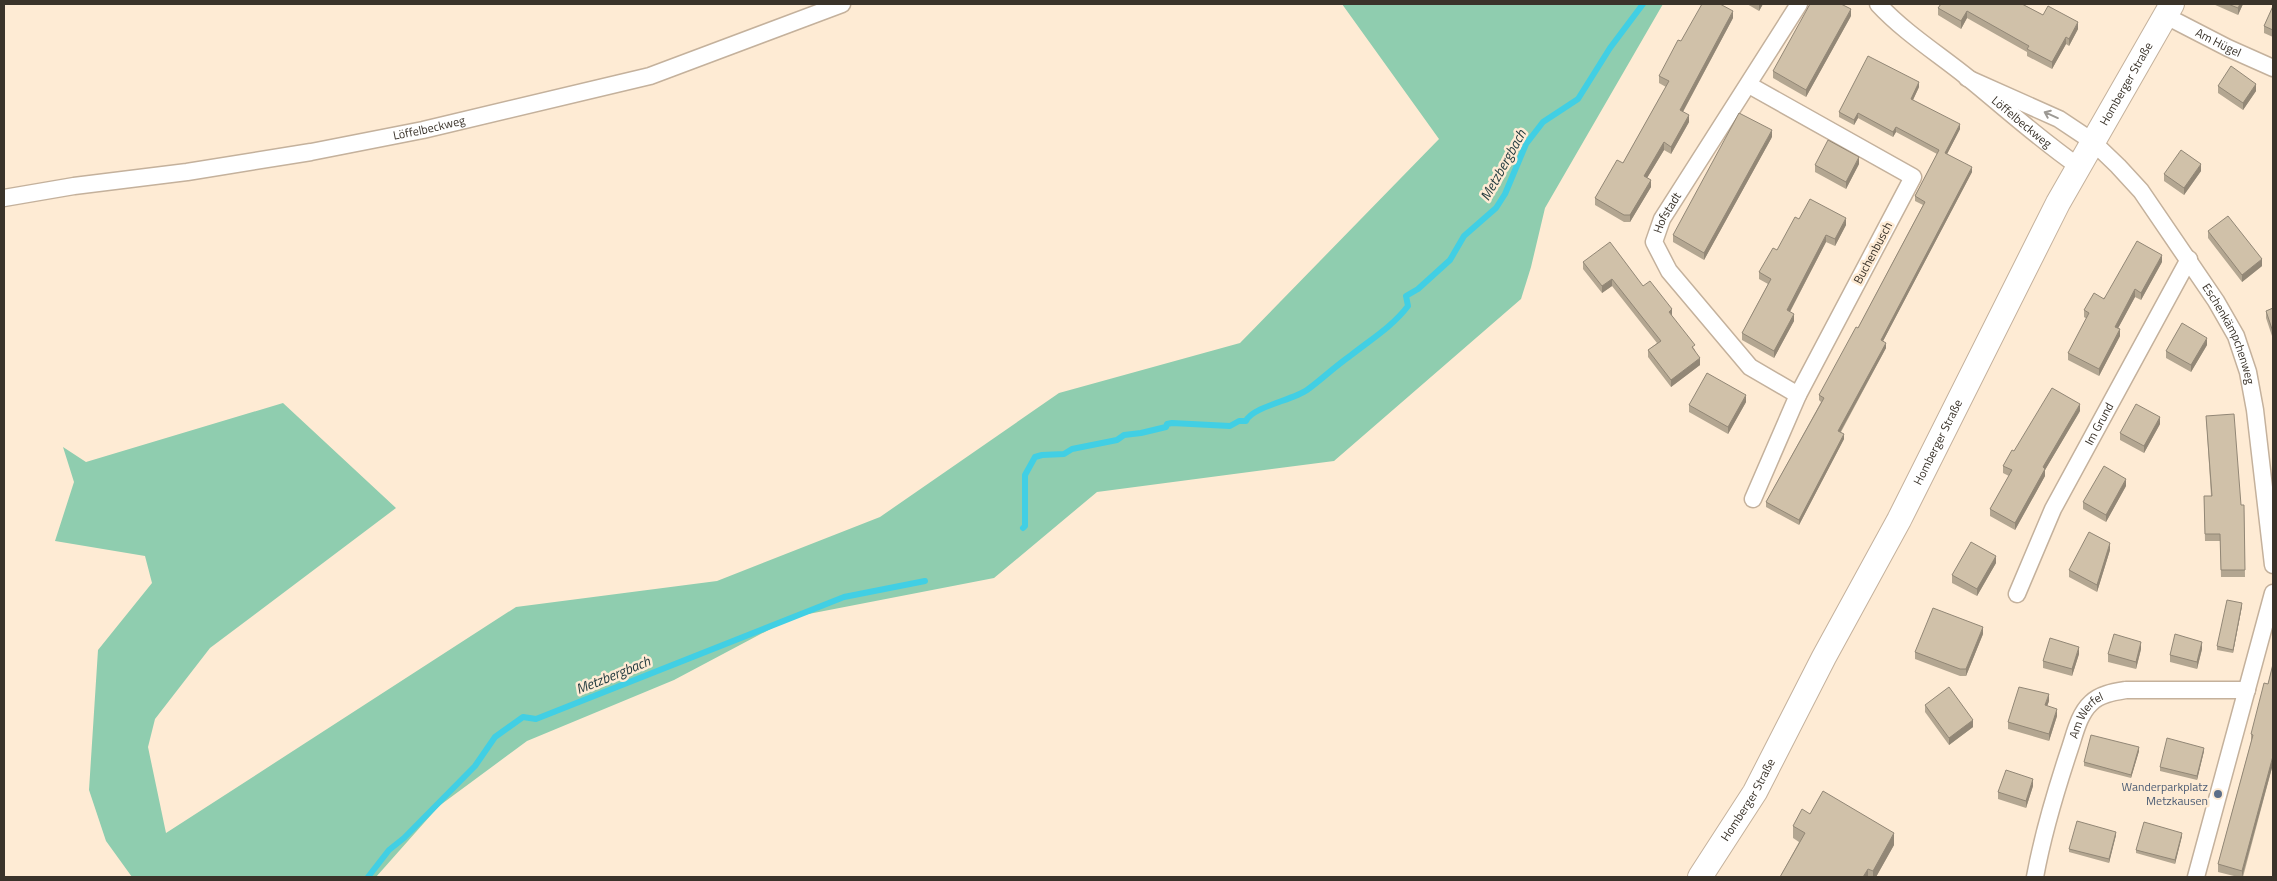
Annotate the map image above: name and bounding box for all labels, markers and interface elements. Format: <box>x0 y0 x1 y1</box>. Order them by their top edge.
street label: Am Hügel <box>2192 23 2245 62</box>
street label: Homberger Straße <box>2094 38 2157 129</box>
street label: Löffelbeckweg <box>1987 91 2056 152</box>
street label: Löffelbeckweg <box>391 110 467 145</box>
one-way arrow <box>2044 110 2059 120</box>
water label: Metzbergbach <box>1474 124 1531 204</box>
street label: Hofstadt <box>1648 187 1686 236</box>
street label: Buchenbusch <box>1848 218 1897 287</box>
street label: Eschenkämpchenweg <box>2198 279 2260 386</box>
street label: Homberger Straße <box>1908 396 1967 488</box>
street label: Im Grund <box>2079 399 2118 449</box>
water label: Metzbergbach <box>572 650 654 699</box>
street label: Am Werfel <box>2064 687 2106 741</box>
street label: Homberger Straße <box>1716 755 1780 845</box>
place label: Wanderparkplatz Metzkausen <box>2122 777 2208 810</box>
marker: Wanderparkplatz Metzkausen <box>2212 788 2224 800</box>

